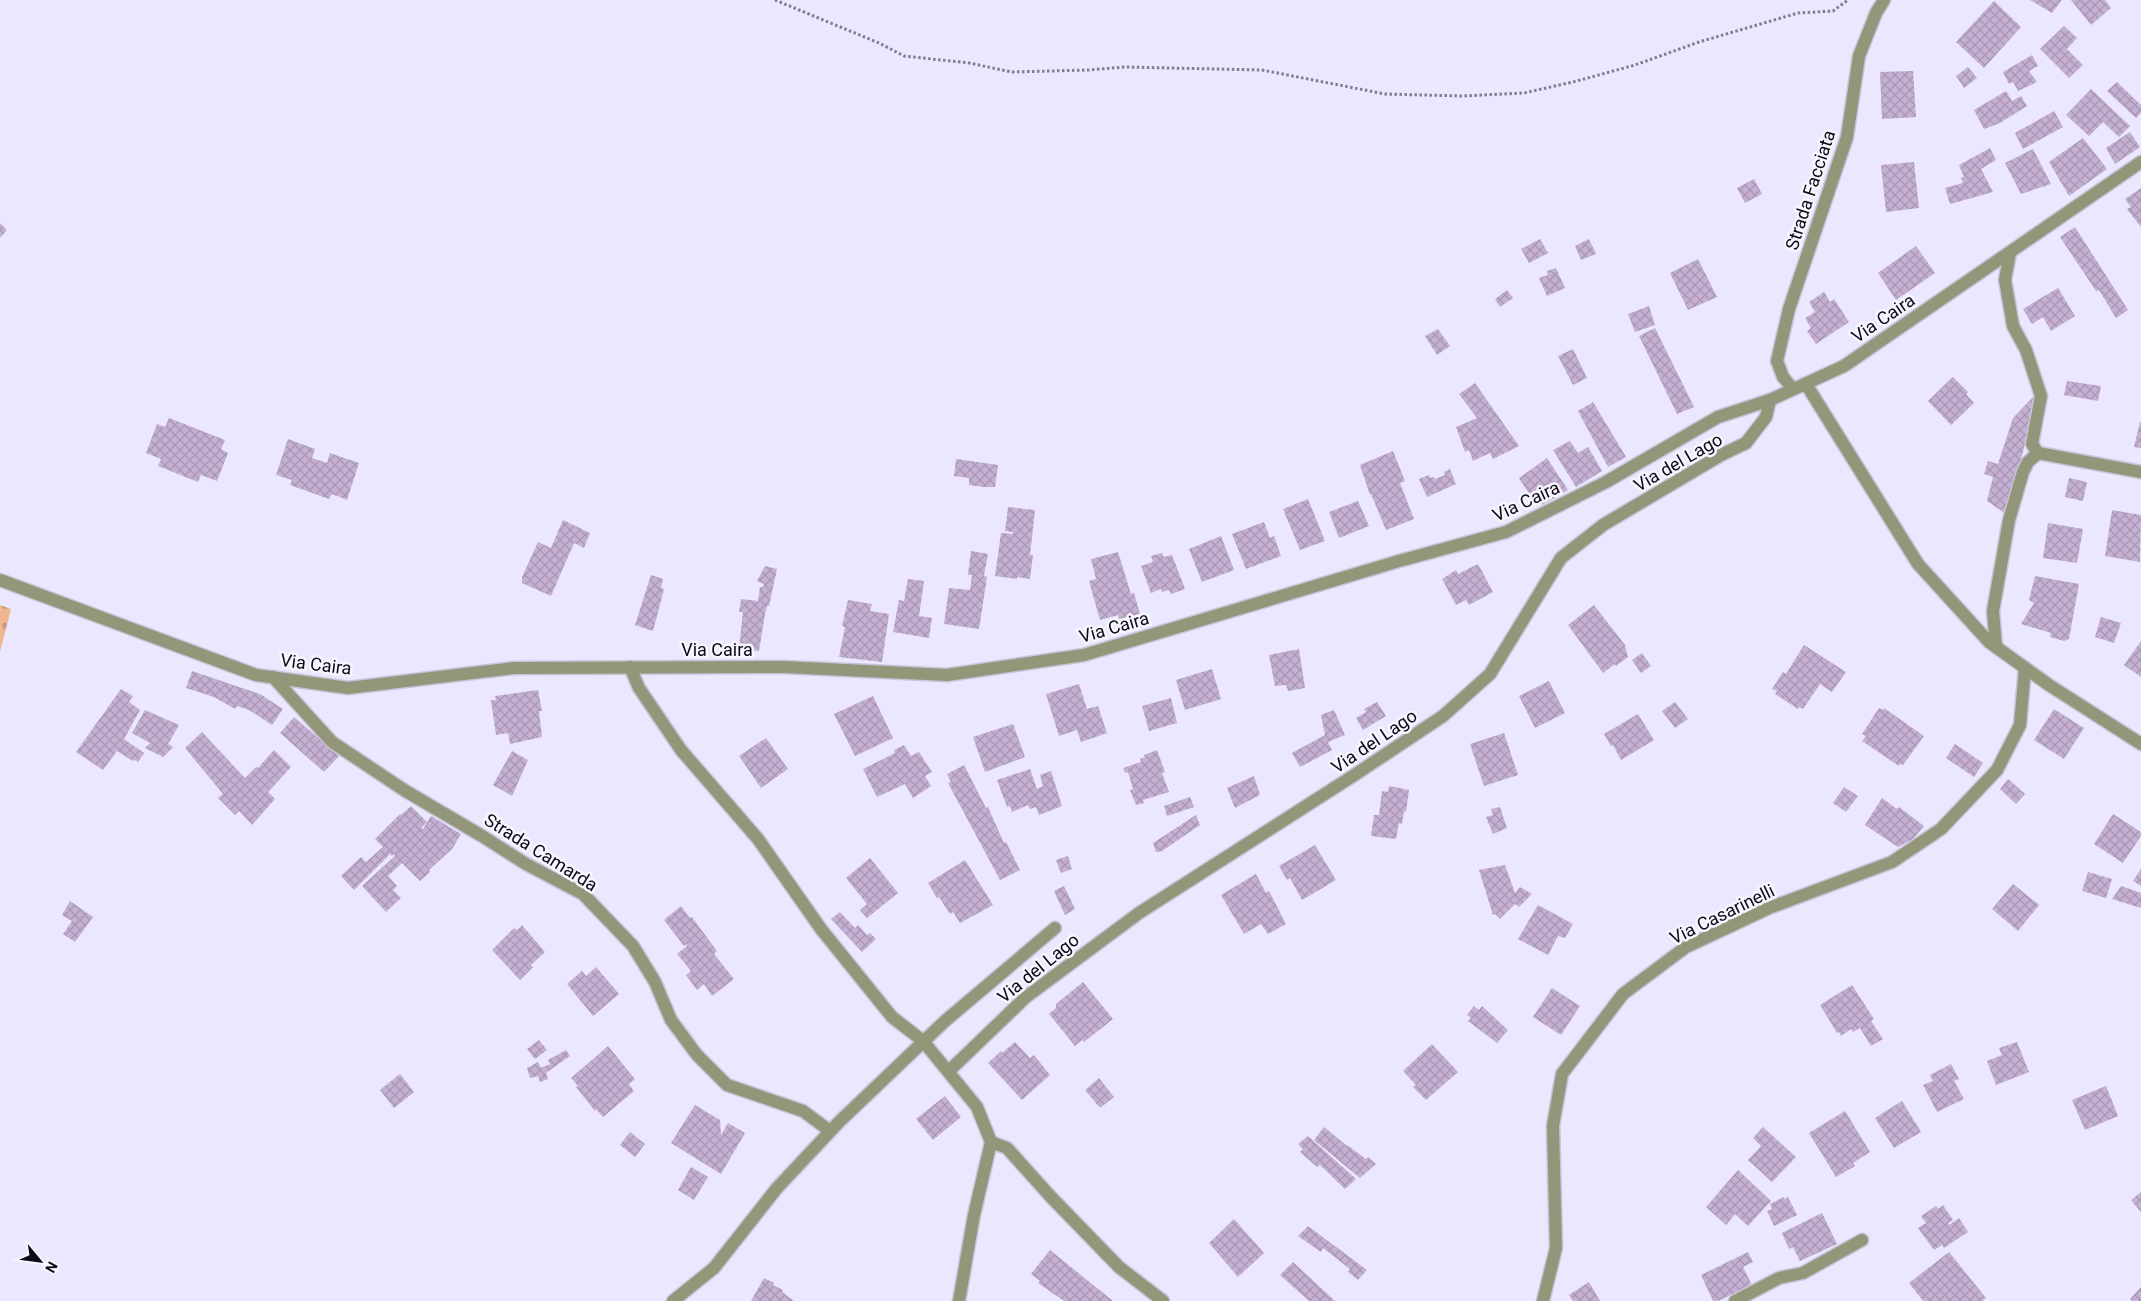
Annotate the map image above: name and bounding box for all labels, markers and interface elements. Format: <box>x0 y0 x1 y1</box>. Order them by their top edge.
street label: Strada Facciata <box>1781 127 1839 253</box>
street label: Via Caira <box>1847 289 1919 347</box>
street label: Via del Lago <box>1630 428 1726 496</box>
street label: Via Caira <box>1489 476 1563 526</box>
street label: Via Caira <box>1077 607 1151 647</box>
street label: Via Caira <box>681 639 753 660</box>
street label: Via Caira <box>279 649 353 679</box>
street label: Via del Lago <box>1327 705 1421 777</box>
street label: Strada Camarda <box>481 809 601 895</box>
street label: Via Casarinelli <box>1666 880 1778 948</box>
street label: Via del Lago <box>993 929 1083 1007</box>
north arrow <box>15 1236 65 1286</box>
text: N <box>42 1259 61 1276</box>

